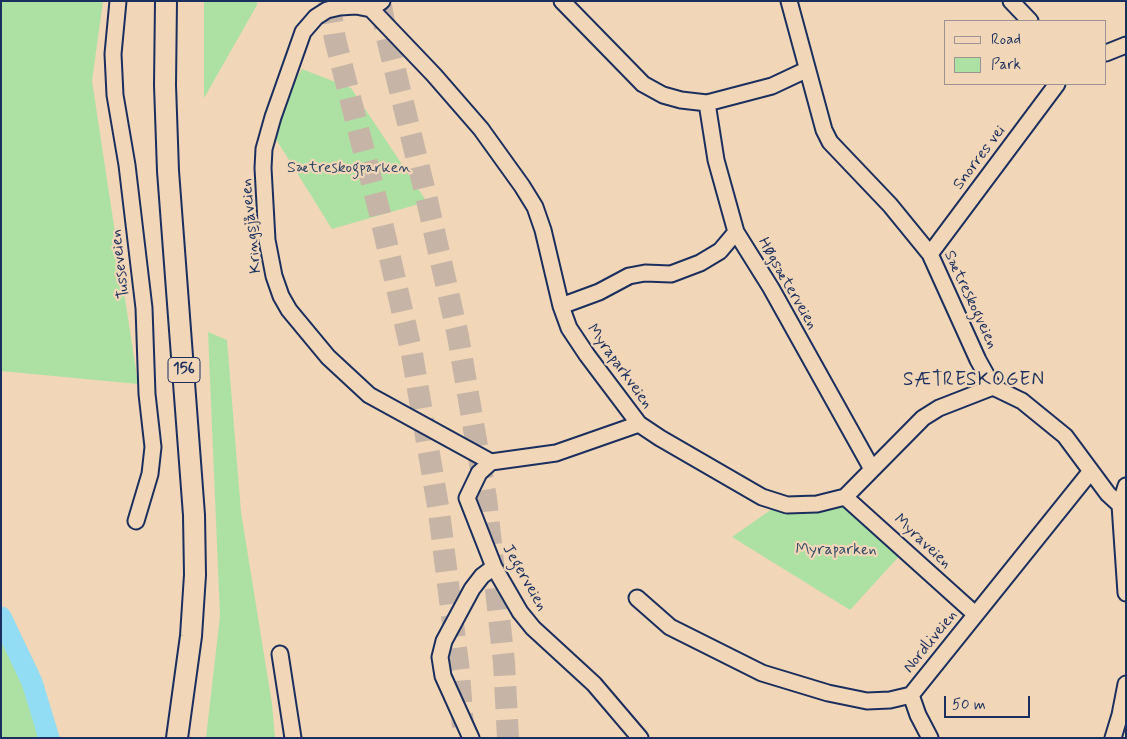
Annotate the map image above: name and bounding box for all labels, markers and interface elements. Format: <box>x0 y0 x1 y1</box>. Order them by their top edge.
legend <box>944 20 1107 85</box>
text: Road <box>991 30 1021 50</box>
text: Park <box>991 55 1021 75</box>
street label: Snorres vei <box>950 122 1010 194</box>
park label: Sætreskogparken <box>287 159 411 179</box>
street label: Kringsjåveien <box>237 178 267 274</box>
street label: Tusseveien <box>107 228 135 300</box>
street label: Høgsæterveien <box>753 235 821 333</box>
street label: Sætreskogveien <box>939 248 1001 352</box>
street label: Myraparkveien <box>582 321 656 413</box>
road number: 156 <box>168 358 200 382</box>
district label: SÆTRESKOGEN <box>901 370 1047 392</box>
street label: Myraveien <box>889 511 955 573</box>
street label: Jegerveien <box>497 541 551 615</box>
park label: Myraparken <box>795 541 877 561</box>
street label: Nordliveien <box>900 607 962 677</box>
scale bar <box>947 686 1033 718</box>
text: 50 m <box>952 695 986 715</box>

